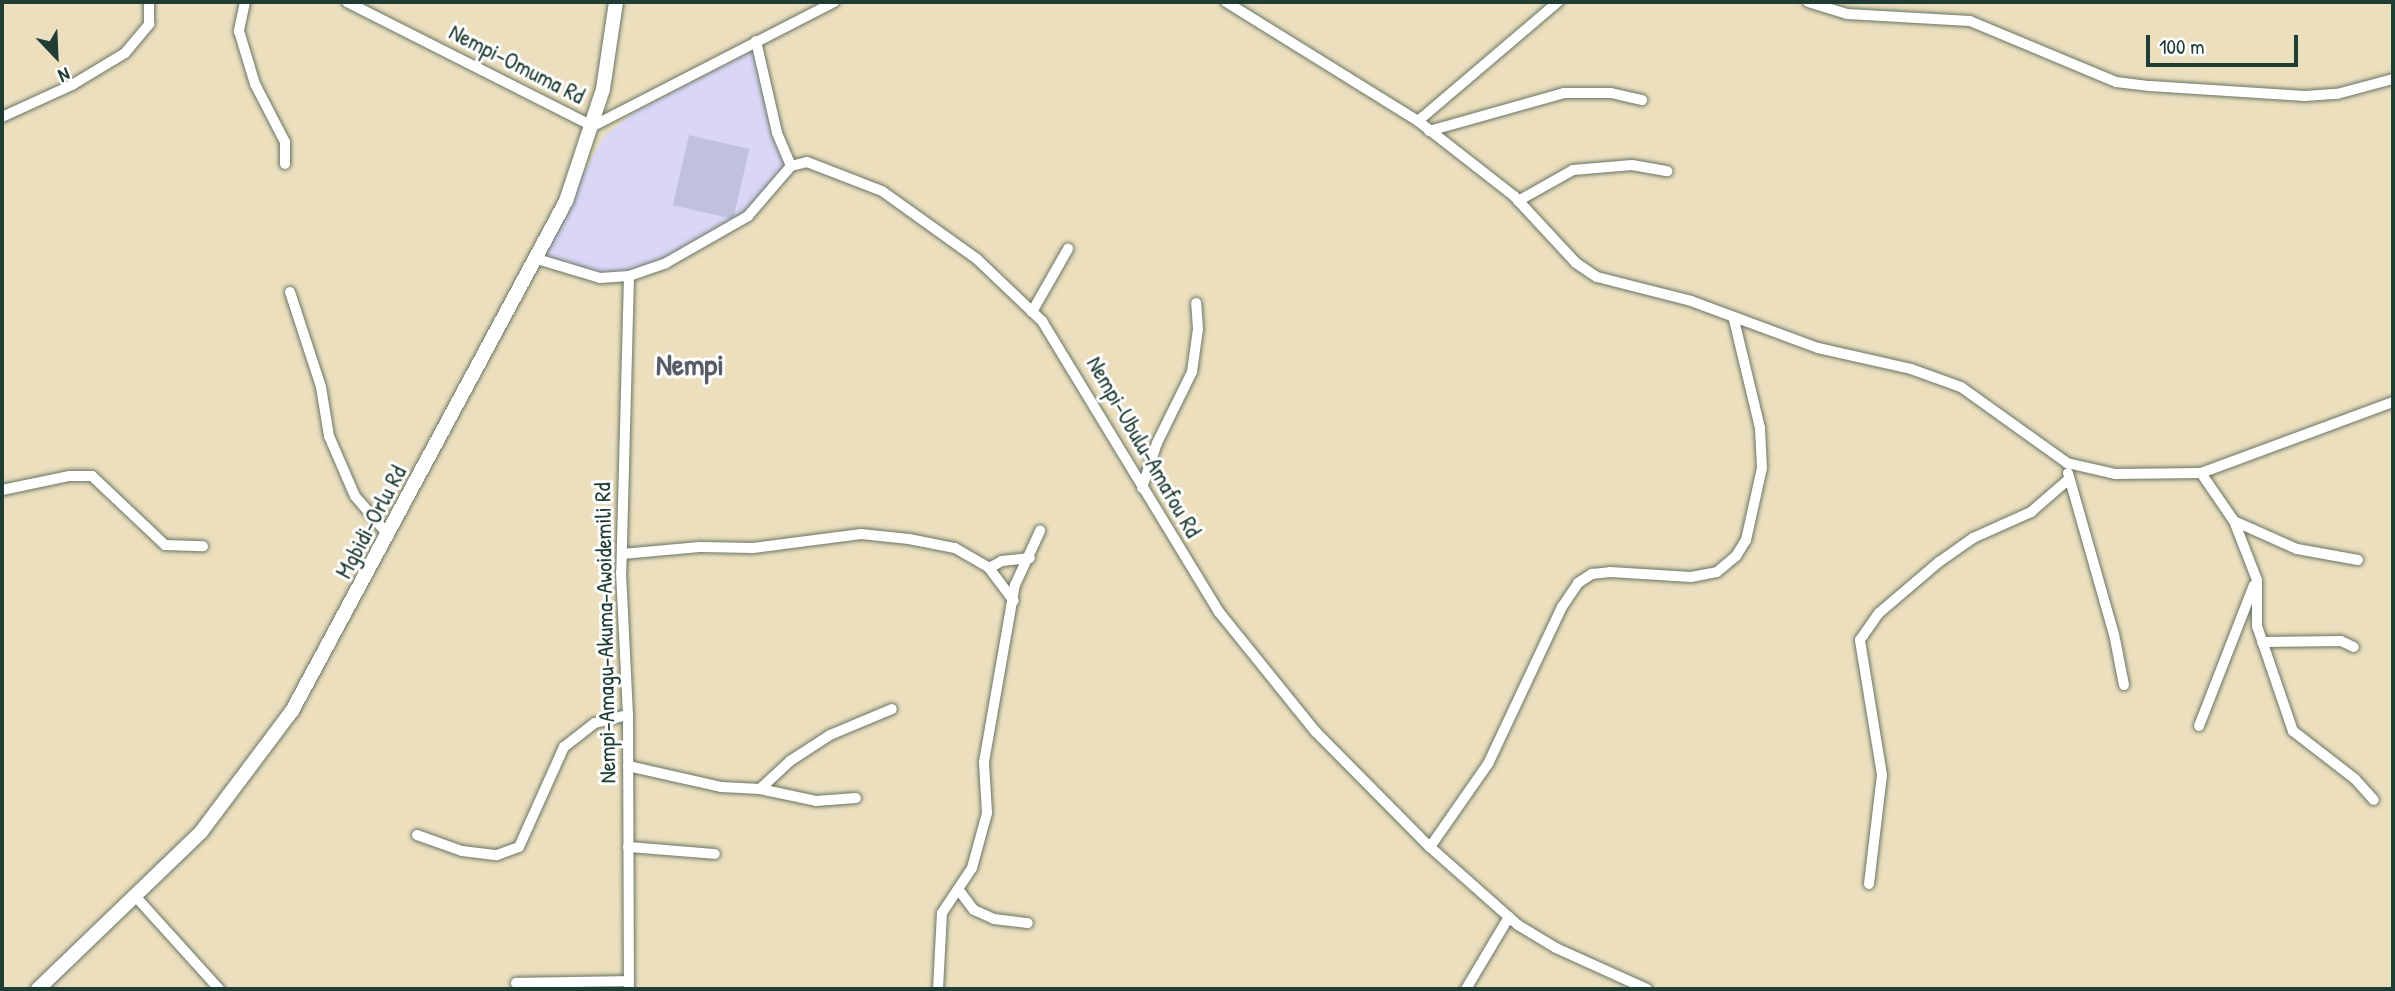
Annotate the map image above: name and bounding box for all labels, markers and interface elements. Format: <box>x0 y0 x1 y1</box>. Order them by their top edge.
street label: Nempi-Omuma Rd <box>445 18 589 110</box>
north arrow <box>21 21 91 91</box>
scale bar <box>2150 21 2302 65</box>
text: 100 m <box>2159 32 2205 61</box>
text: N <box>54 61 74 89</box>
district label: Nempi <box>656 346 724 382</box>
street label: Nempi-Ubulu-Amafou Rd <box>1081 352 1207 542</box>
street label: Mgbidi-Orlu Rd <box>330 461 412 583</box>
street label: Nempi-Amagu-Akuma-Awoidemili Rd <box>589 482 621 784</box>

